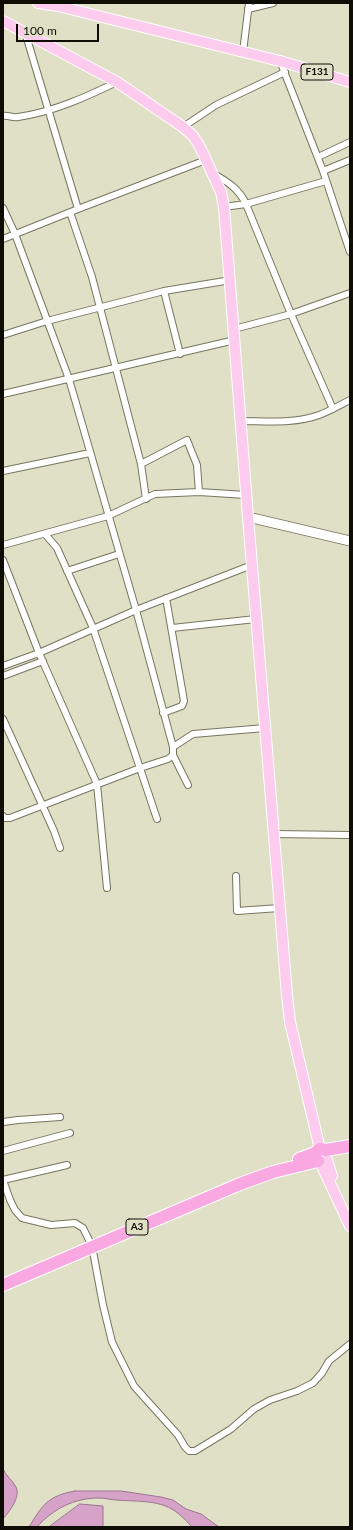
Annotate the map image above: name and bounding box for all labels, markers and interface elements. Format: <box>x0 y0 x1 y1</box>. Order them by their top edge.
scale bar <box>18 16 101 42</box>
text: 100 m <box>23 23 57 38</box>
road number: F131 <box>301 64 333 80</box>
road number: A3 <box>126 1219 148 1235</box>

